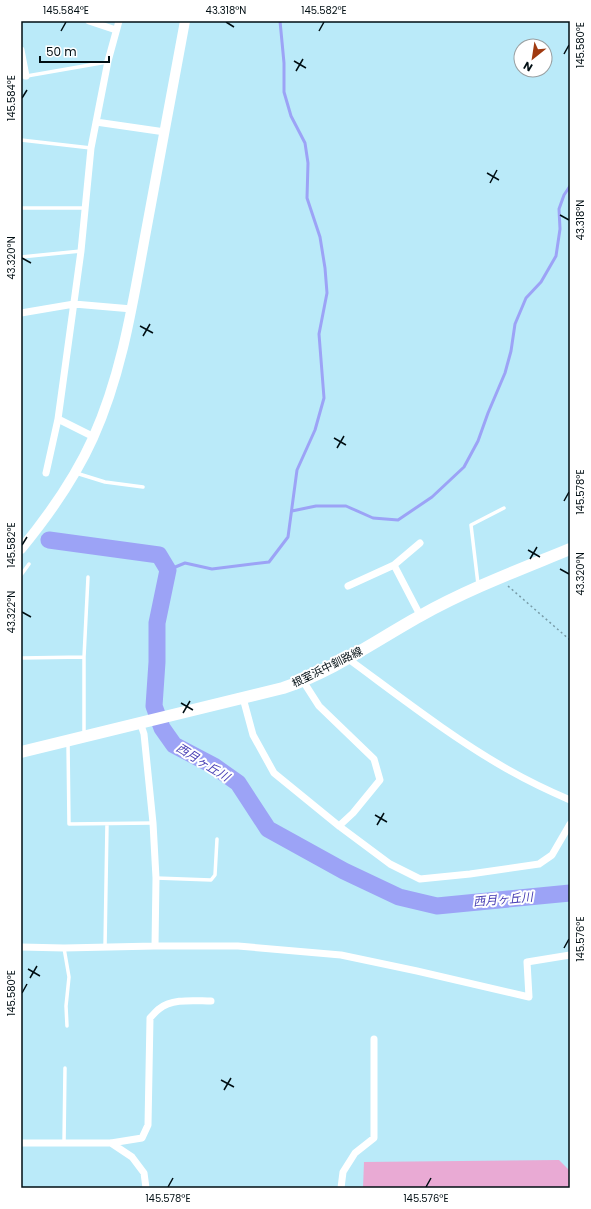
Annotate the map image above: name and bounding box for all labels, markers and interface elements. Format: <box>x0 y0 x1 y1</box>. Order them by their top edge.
text: 145.584°E <box>43 3 89 18</box>
text: 43.318°N <box>206 3 246 18</box>
text: 145.582°E <box>301 3 347 18</box>
text: 145.580°E <box>573 22 588 68</box>
scale bar <box>40 38 109 64</box>
north arrow <box>513 38 553 78</box>
text: 50 m <box>46 43 77 60</box>
text: N <box>520 58 536 76</box>
text: 145.584°E <box>4 75 19 121</box>
text: 43.318°N <box>573 200 588 240</box>
text: 43.320°N <box>4 236 19 280</box>
text: 145.578°E <box>573 469 588 515</box>
text: 145.582°E <box>4 522 19 568</box>
text: 43.320°N <box>573 552 588 596</box>
text: 43.322°N <box>4 591 19 633</box>
street label: 根室浜中釧路線 <box>289 643 365 691</box>
water label: 西月ヶ丘川 <box>173 739 235 786</box>
water label: 西月ヶ丘川 <box>472 888 536 910</box>
text: 145.576°E <box>573 916 588 962</box>
text: 145.580°E <box>4 970 19 1016</box>
text: 145.578°E <box>145 1191 191 1206</box>
text: 145.576°E <box>403 1191 449 1206</box>

